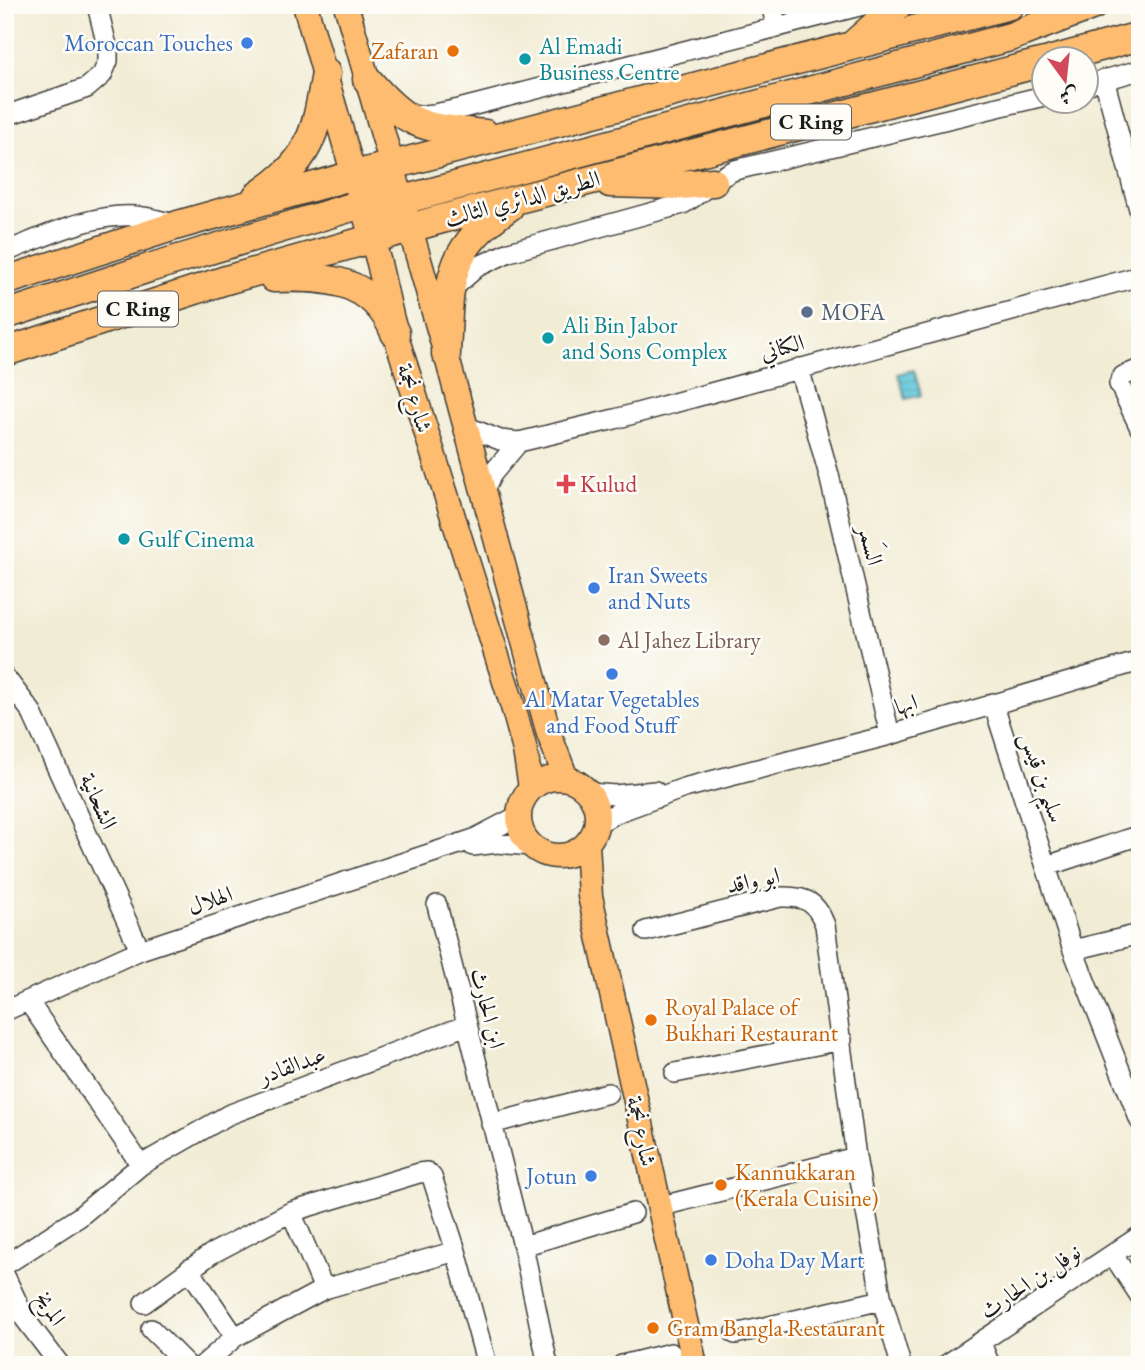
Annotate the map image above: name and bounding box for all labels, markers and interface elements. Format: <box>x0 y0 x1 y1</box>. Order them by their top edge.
place label: Moroccan Touches <box>64 28 233 58</box>
place label: Al Emadi Business Centre <box>538 31 680 87</box>
marker: Moroccan Touches <box>239 35 255 51</box>
place label: Zafaran <box>371 36 439 66</box>
marker: Zafaran <box>445 43 461 59</box>
north arrow <box>1030 46 1100 116</box>
marker: Al Emadi Business Centre <box>517 51 533 67</box>
text: ش <box>1057 81 1082 110</box>
road number: C Ring <box>771 104 851 140</box>
street label: الطريق الدائري الثالث <box>441 163 604 237</box>
road number: C Ring <box>98 292 178 326</box>
place label: MOFA <box>821 297 886 327</box>
marker: MOFA <box>799 304 815 320</box>
place label: Ali Bin Jabor and Sons Complex <box>561 310 727 366</box>
street label: الكناني <box>757 327 809 371</box>
marker: Ali Bin Jabor and Sons Complex <box>540 330 556 346</box>
street label: شارع نجمة <box>385 360 440 438</box>
place label: Kulud <box>580 469 637 499</box>
marker: Kulud <box>558 476 574 492</box>
street label: السَمر <box>851 519 891 568</box>
place label: Gulf Cinema <box>138 524 255 554</box>
marker: Gulf Cinema <box>116 531 132 547</box>
place label: Iran Sweets and Nuts <box>608 560 708 616</box>
marker: Iran Sweets and Nuts <box>586 580 602 596</box>
place label: Al Jahez Library <box>617 625 762 655</box>
marker: Al Jahez Library <box>596 632 612 648</box>
marker: Al Matar Vegetables and Food Stuff <box>604 666 620 682</box>
place label: Al Matar Vegetables and Food Stuff <box>523 684 700 740</box>
street label: ابها <box>891 686 921 722</box>
street label: سليم بن قيس <box>1006 728 1072 829</box>
street label: الشحانية <box>73 768 125 834</box>
street label: ابو واقد <box>724 860 782 900</box>
street label: الهلال <box>184 878 236 922</box>
street label: ابن الحارث <box>464 965 512 1051</box>
place label: Royal Palace of Bukhari Restaurant <box>665 992 839 1048</box>
marker: Royal Palace of Bukhari Restaurant <box>643 1012 659 1028</box>
street label: عبدالقادر <box>252 1039 330 1092</box>
street label: شارع نجمة <box>615 1093 664 1170</box>
place label: Kannukkaran (Kerala Cuisine) <box>735 1157 879 1213</box>
place label: Jotun <box>524 1161 577 1191</box>
marker: Jotun <box>583 1168 599 1184</box>
marker: Kannukkaran (Kerala Cuisine) <box>713 1177 729 1193</box>
street label: نوفل بن الحارث <box>974 1236 1087 1327</box>
place label: Doha Day Mart <box>725 1245 865 1275</box>
marker: Doha Day Mart <box>703 1252 719 1268</box>
street label: المريخ <box>25 1285 73 1334</box>
place label: Gram Bangla Restaurant <box>667 1313 886 1343</box>
marker: Gram Bangla Restaurant <box>645 1320 661 1336</box>

